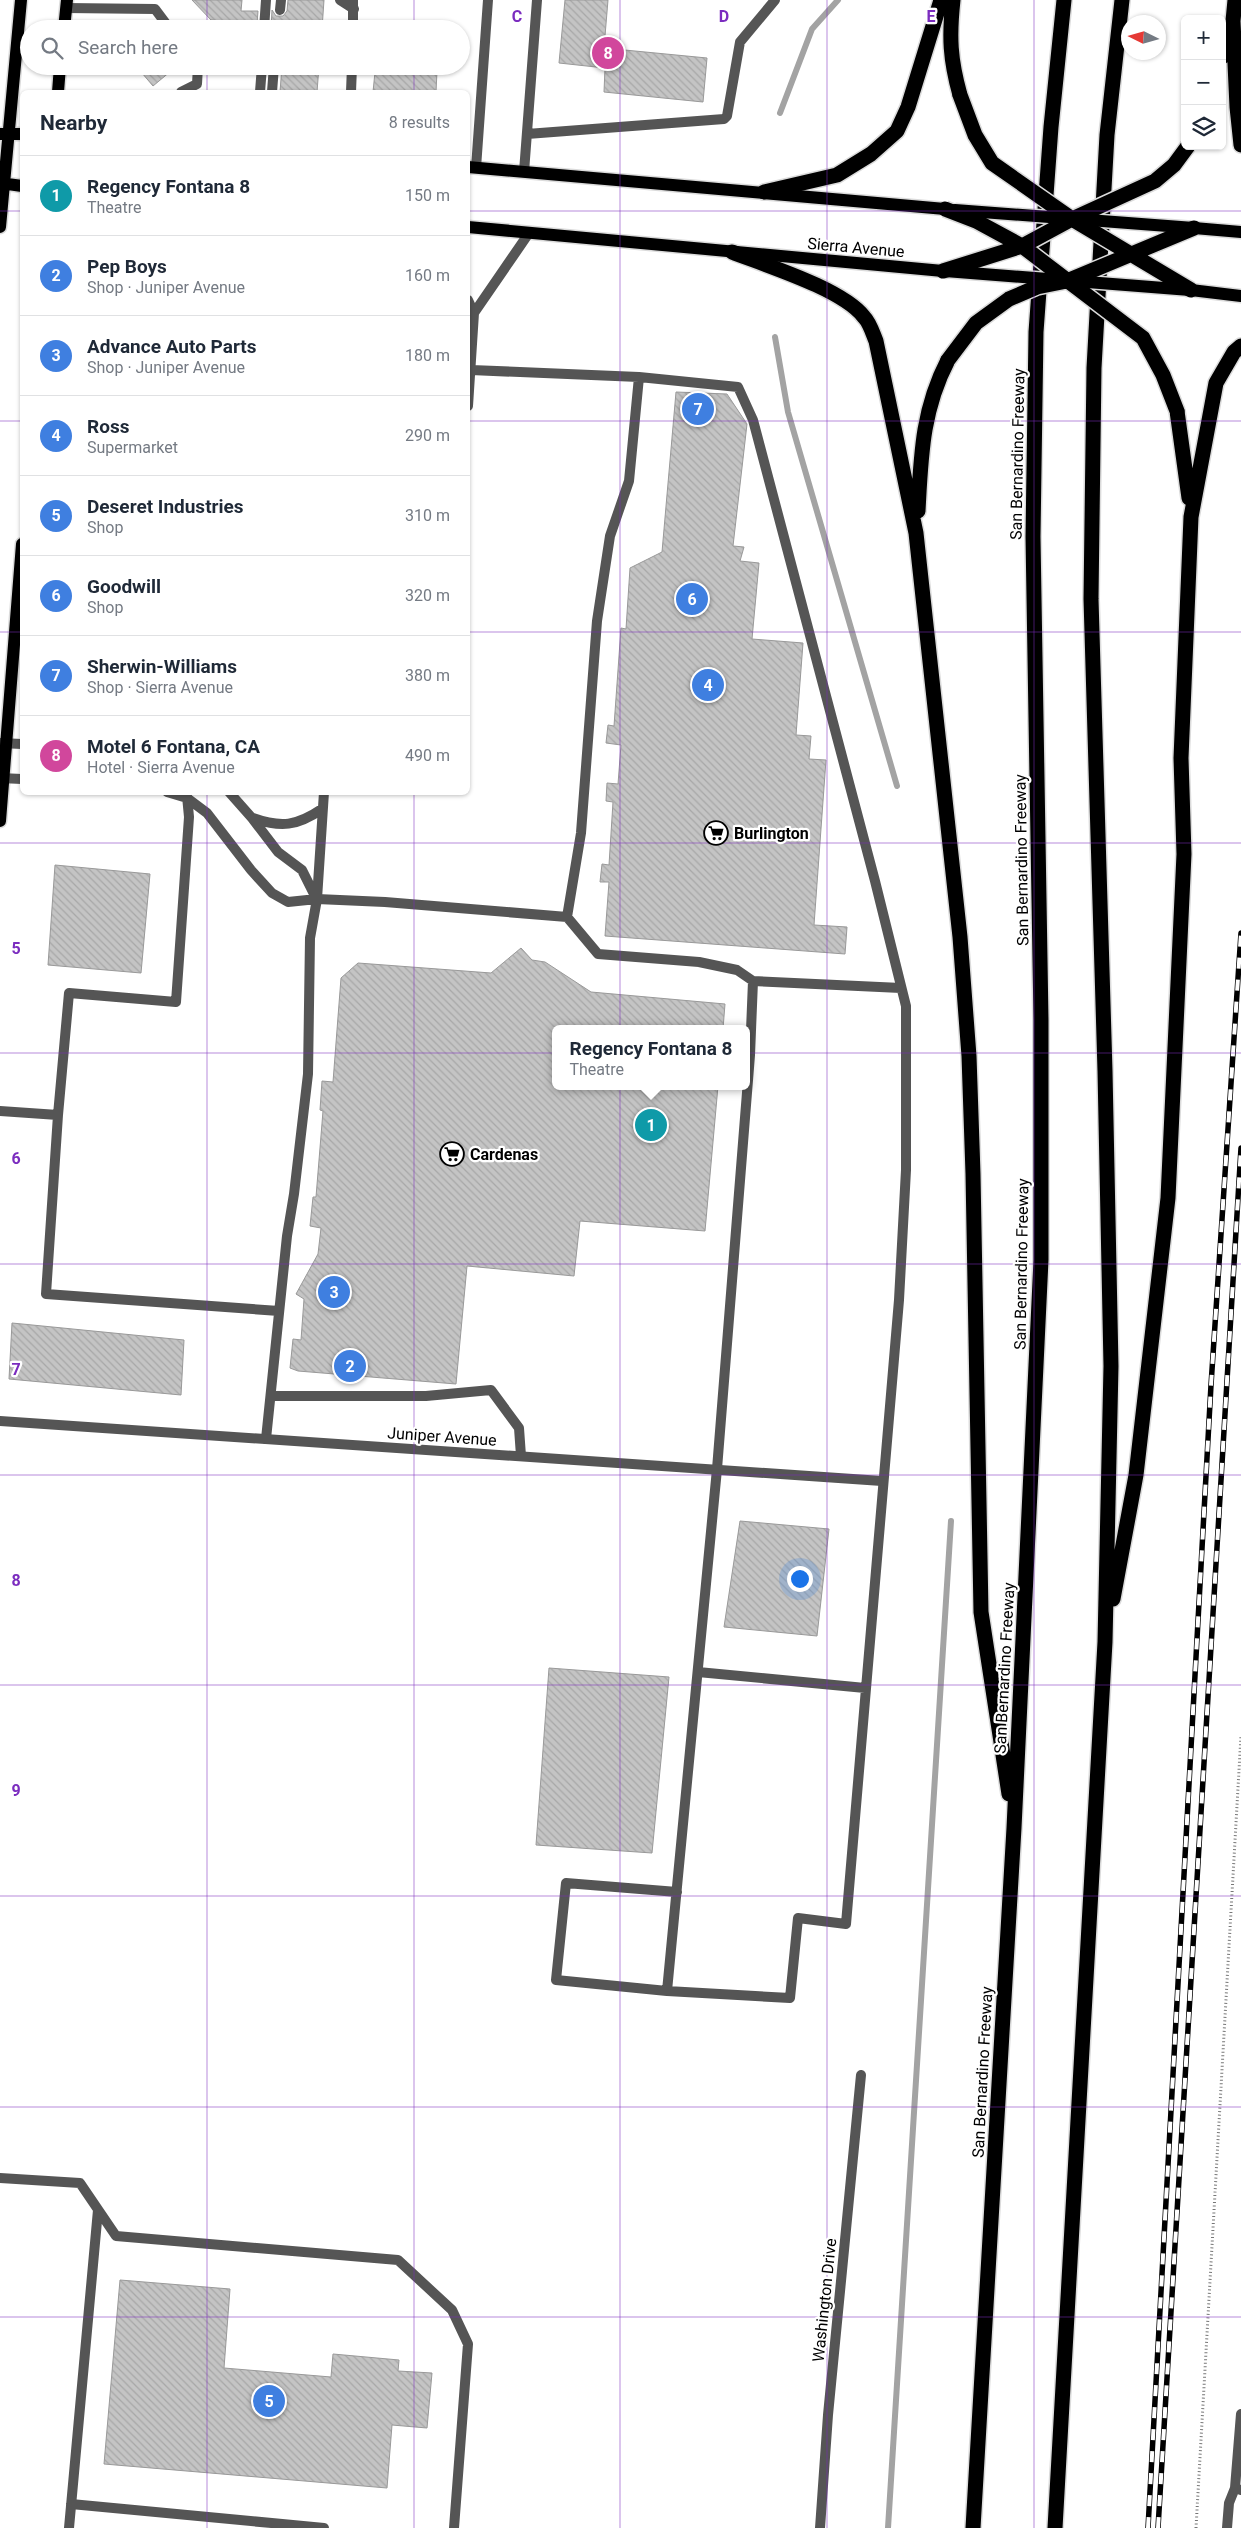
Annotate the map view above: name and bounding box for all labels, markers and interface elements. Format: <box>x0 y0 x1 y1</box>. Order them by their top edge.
text: C <box>512 7 522 26</box>
text: D <box>719 7 729 26</box>
text: E <box>927 7 936 26</box>
north arrow <box>1121 15 1166 60</box>
map controls <box>1181 15 1226 150</box>
button: + <box>1181 15 1226 60</box>
search box <box>20 20 470 75</box>
icon: search <box>38 34 66 62</box>
pin: 8 <box>592 34 624 72</box>
text: Search here <box>78 36 178 59</box>
button: − <box>1181 60 1226 105</box>
button: layers <box>1181 105 1226 150</box>
text: Nearby <box>40 111 107 135</box>
text: 8 results <box>389 113 450 132</box>
text: Regency Fontana 8 <box>87 175 250 198</box>
text: 1 <box>51 186 61 205</box>
text: 150 m <box>405 186 450 205</box>
text: Theatre <box>87 198 142 217</box>
street label: Sierra Avenue <box>807 234 905 261</box>
text: Pep Boys <box>87 255 167 278</box>
text: 2 <box>51 266 61 285</box>
text: 160 m <box>405 266 450 285</box>
text: Shop · Juniper Avenue <box>87 278 245 297</box>
text: Advance Auto Parts <box>87 335 257 358</box>
text: 3 <box>51 346 61 365</box>
text: 180 m <box>405 346 450 365</box>
text: Shop · Juniper Avenue <box>87 358 245 377</box>
street label: San Bernardino Freeway <box>1007 368 1029 540</box>
pin: 7 <box>682 390 714 428</box>
text: Ross <box>87 415 129 438</box>
text: 4 <box>51 426 61 445</box>
text: 290 m <box>405 426 450 445</box>
text: Supermarket <box>87 438 178 457</box>
text: Deseret Industries <box>87 495 244 518</box>
text: 5 <box>51 506 61 525</box>
text: 310 m <box>405 506 450 525</box>
text: Shop <box>87 518 123 537</box>
text: Goodwill <box>87 575 161 598</box>
pin: 6 <box>676 580 708 618</box>
text: 6 <box>51 586 61 605</box>
text: 320 m <box>405 586 450 605</box>
text: Shop <box>87 598 123 617</box>
text: Sherwin-Williams <box>87 655 237 678</box>
text: 7 <box>51 666 61 685</box>
text: 380 m <box>405 666 450 685</box>
pin: 4 <box>692 666 724 704</box>
text: Shop · Sierra Avenue <box>87 678 233 697</box>
text: Motel 6 Fontana, CA <box>87 735 260 758</box>
text: 8 <box>51 746 61 765</box>
text: 490 m <box>405 746 450 765</box>
text: Hotel · Sierra Avenue <box>87 758 235 777</box>
street label: San Bernardino Freeway <box>1010 774 1032 946</box>
supermarket icon: Burlington <box>703 820 729 846</box>
place label: Burlington <box>734 824 809 843</box>
text: 5 <box>11 939 21 958</box>
popup <box>552 1025 750 1090</box>
text: Regency Fontana 8 <box>569 1037 733 1060</box>
text: Theatre <box>569 1060 624 1079</box>
pin: 1 <box>635 1106 667 1144</box>
supermarket icon: Cardenas <box>439 1141 465 1167</box>
place label: Cardenas <box>470 1145 538 1164</box>
text: 6 <box>11 1149 21 1168</box>
street label: San Bernardino Freeway <box>1011 1178 1033 1350</box>
pin: 3 <box>318 1273 350 1311</box>
pin: 2 <box>334 1347 366 1385</box>
text: 7 <box>11 1360 21 1379</box>
street label: Juniper Avenue <box>387 1423 497 1450</box>
your location <box>787 1566 813 1592</box>
text: 8 <box>11 1571 21 1590</box>
street label: San Bernardino Freeway <box>991 1581 1018 1754</box>
text: 9 <box>11 1781 21 1800</box>
street label: San Bernardino Freeway <box>969 1985 996 2158</box>
street label: Washington Drive <box>809 2237 840 2363</box>
pin: 5 <box>253 2382 285 2420</box>

